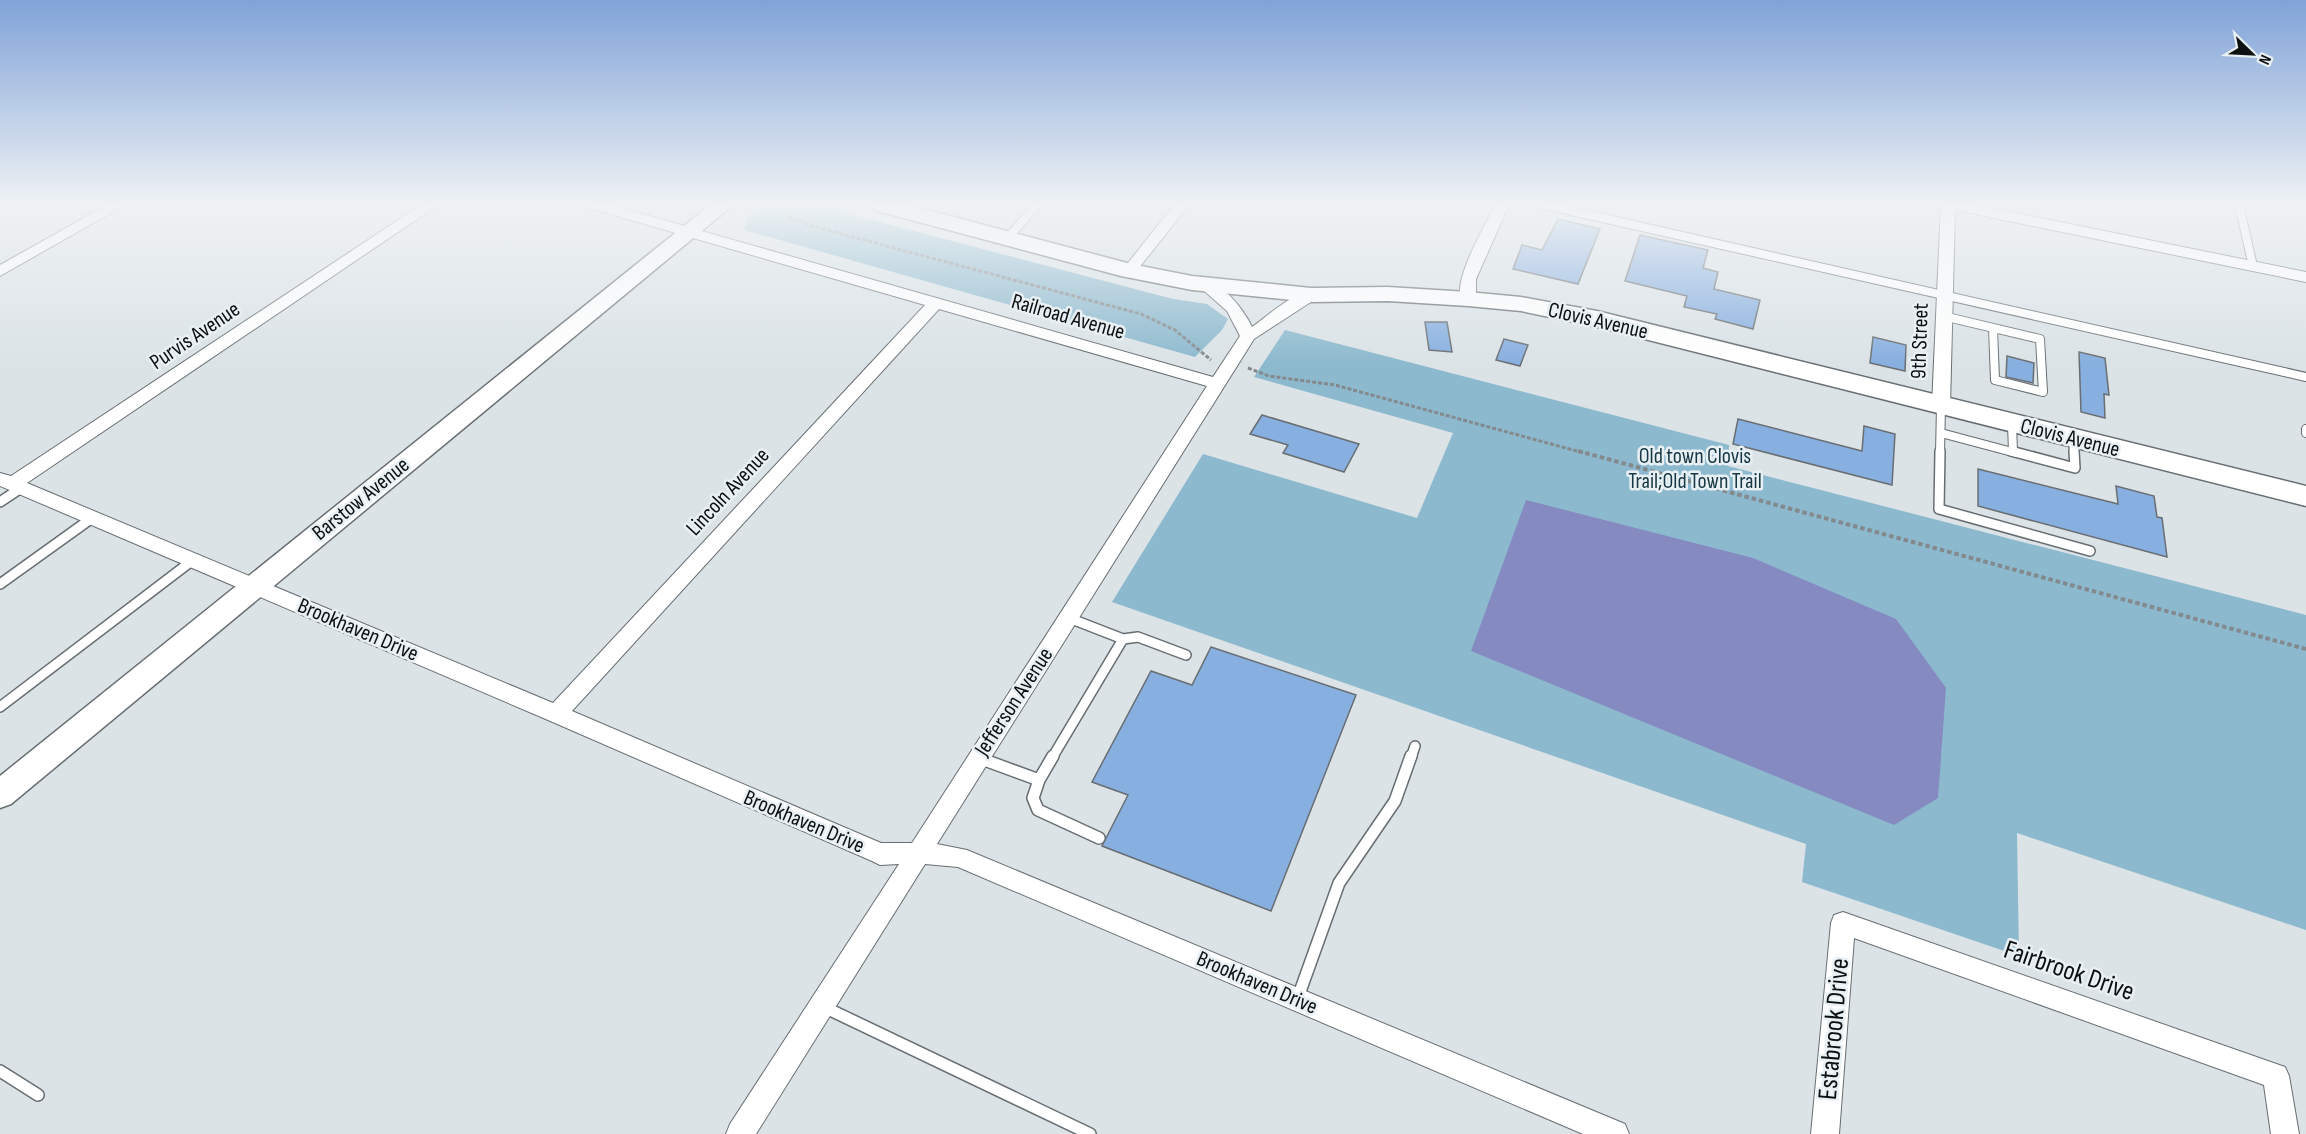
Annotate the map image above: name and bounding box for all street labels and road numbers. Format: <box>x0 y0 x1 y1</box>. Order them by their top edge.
street label: Railroad Avenue <box>1008 288 1128 346</box>
street label: Purvis Avenue <box>145 296 245 376</box>
street label: Clovis Avenue <box>1546 296 1650 346</box>
street label: 9th Street <box>1905 302 1935 379</box>
street label: Clovis Avenue <box>2017 413 2123 463</box>
street label: Lincoln Avenue <box>681 442 775 542</box>
street label: Barstow Avenue <box>307 452 415 546</box>
street label: Brookhaven Drive <box>294 592 422 668</box>
street label: Jefferson Avenue <box>968 643 1059 762</box>
street label: Brookhaven Drive <box>740 784 868 860</box>
street label: Fairbrook Drive <box>2000 934 2138 1008</box>
street label: Brookhaven Drive <box>1193 945 1321 1021</box>
street label: Estabrook Drive <box>1812 957 1856 1101</box>

